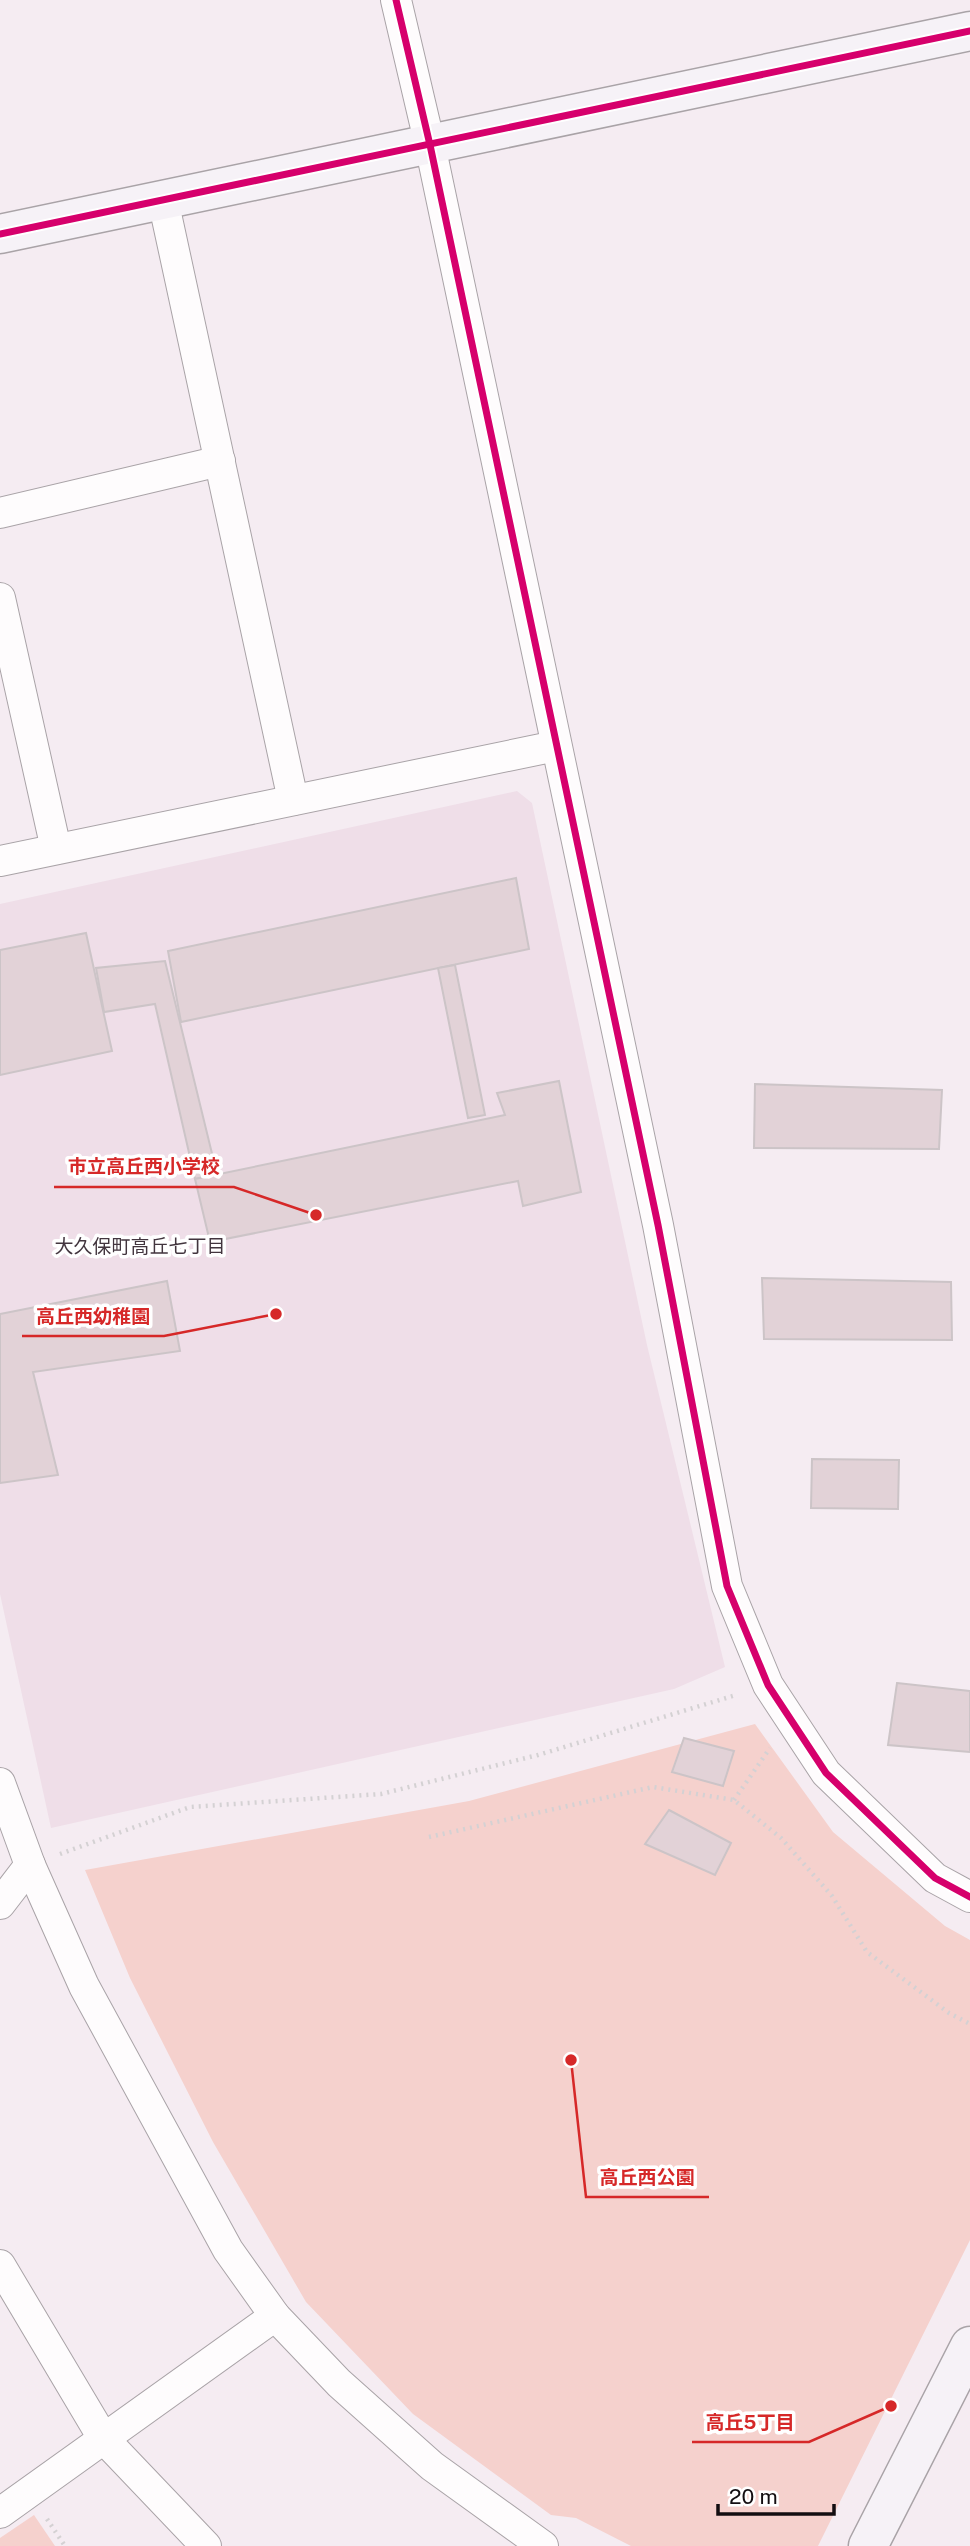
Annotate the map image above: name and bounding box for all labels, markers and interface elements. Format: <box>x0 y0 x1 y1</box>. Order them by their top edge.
callout: 市立高丘西小学校 <box>54 1147 234 1187</box>
text: 市立高丘西小学校 <box>68 1155 220 1177</box>
district label: 大久保町高丘七丁目 <box>54 1235 226 1257</box>
callout: 高丘西幼稚園 <box>22 1296 164 1336</box>
text: 高丘西幼稚園 <box>36 1305 150 1327</box>
callout: 高丘西公園 <box>586 2157 709 2197</box>
text: 高丘西公園 <box>599 2166 695 2188</box>
callout: 高丘5丁目 <box>692 2402 809 2442</box>
text: 高丘5丁目 <box>706 2411 794 2433</box>
scale bar <box>718 2472 834 2516</box>
text: 20 m <box>729 2484 778 2509</box>

